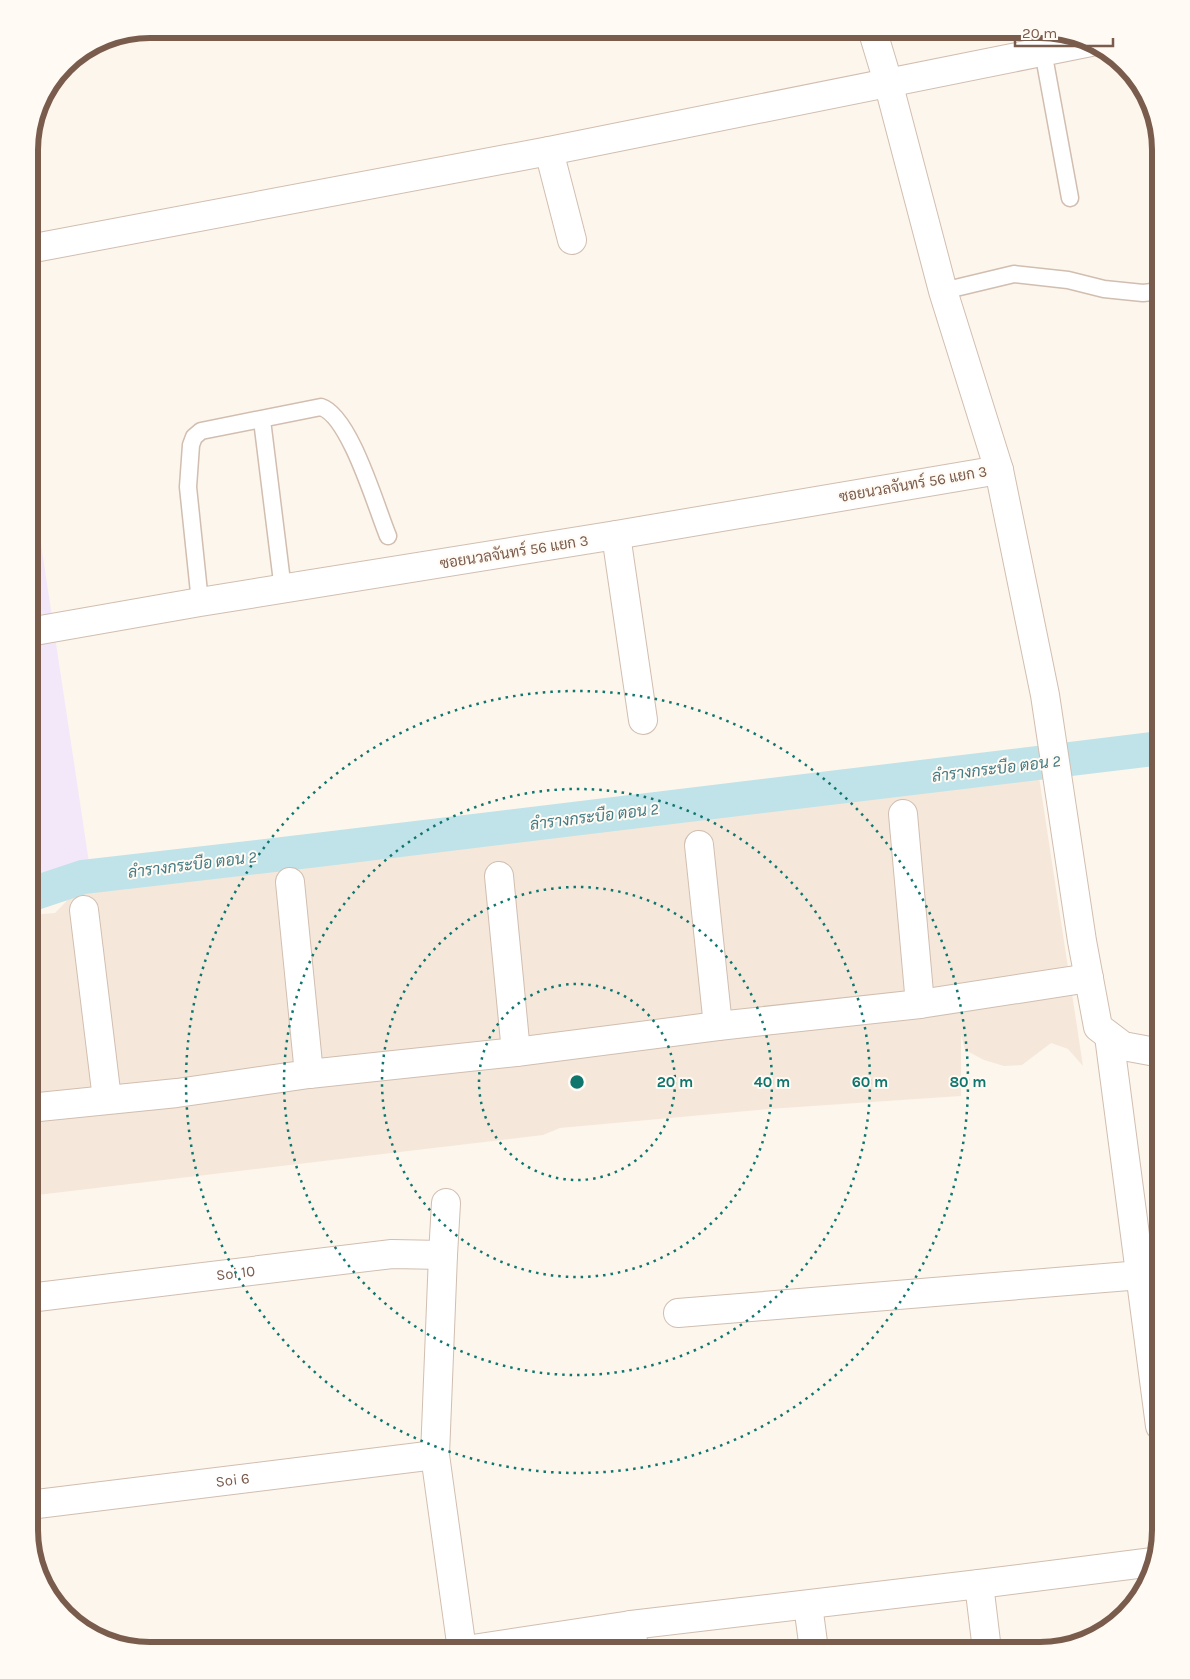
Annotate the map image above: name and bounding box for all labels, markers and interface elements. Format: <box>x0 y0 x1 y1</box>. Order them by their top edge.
scale bar <box>1015 15 1112 47</box>
text: 20 m <box>1022 24 1057 42</box>
street label: ซอยนวลจันทร์ 56 แยก 3 <box>837 461 988 506</box>
street label: ซอยนวลจันทร์ 56 แยก 3 <box>438 530 590 573</box>
water label: ลำรางกระบือ ตอน 2 <box>930 749 1062 786</box>
water label: ลำรางกระบือ ตอน 2 <box>528 797 660 834</box>
water label: ลำรางกระบือ ตอน 2 <box>126 845 258 882</box>
centre of rings <box>568 1073 586 1091</box>
text: 20 m <box>657 1073 693 1091</box>
text: 40 m <box>754 1073 790 1091</box>
text: 60 m <box>852 1073 888 1091</box>
text: 80 m <box>949 1073 987 1091</box>
street label: Soi 10 <box>215 1262 256 1284</box>
street label: Soi 6 <box>215 1469 250 1491</box>

